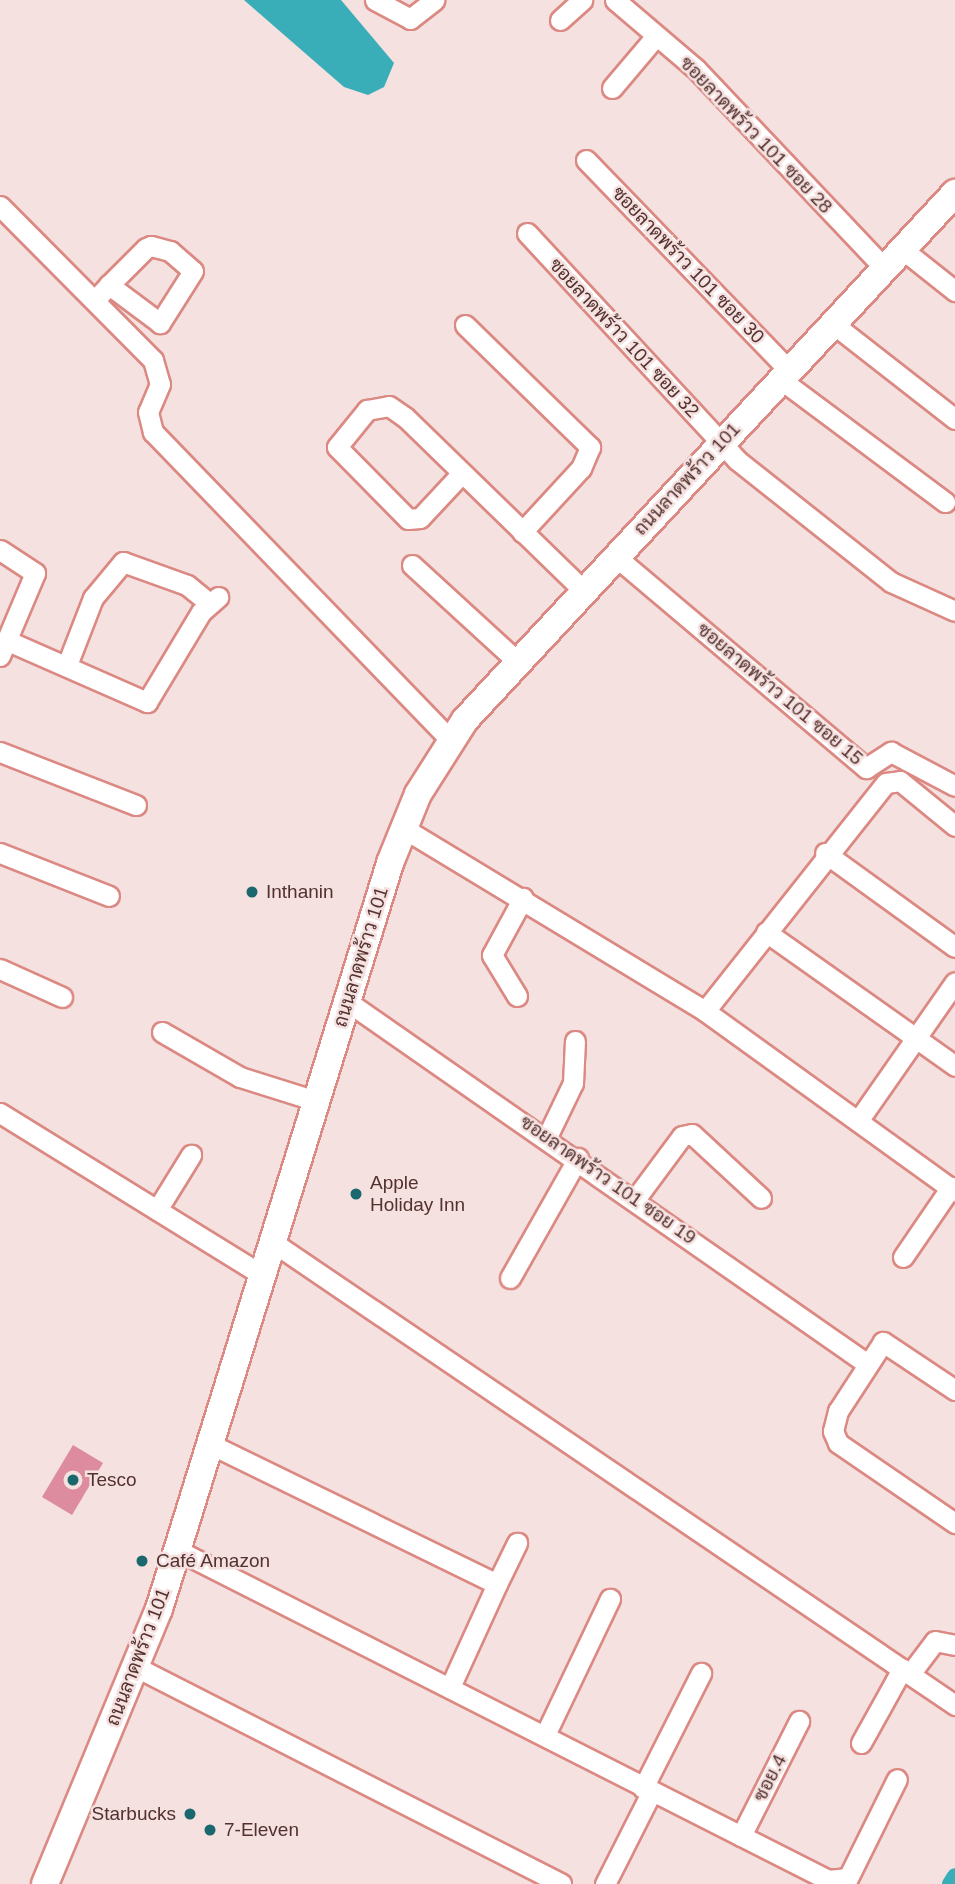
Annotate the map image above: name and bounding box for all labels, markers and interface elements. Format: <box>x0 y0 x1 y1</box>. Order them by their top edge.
street label: ซอยลาดพร้าว 101 ซอย 28 <box>675 52 837 218</box>
street label: ซอยลาดพร้าว 101 ซอย 30 <box>607 182 769 348</box>
street label: ซอยลาดพร้าว 101 ซอย 32 <box>544 254 704 422</box>
street label: ถนนลาดพร้าว 101 <box>629 418 745 540</box>
street label: ซอยลาดพร้าว 101 ซอย 15 <box>692 618 868 770</box>
place label: Inthanin <box>266 881 334 903</box>
marker: Inthanin <box>244 884 260 900</box>
street label: ถนนลาดพร้าว 101 <box>329 884 393 1030</box>
street label: ซอยลาดพร้าว 101 ซอย 19 <box>516 1111 700 1249</box>
place label: Apple Holiday Inn <box>370 1172 465 1216</box>
marker: Apple Holiday Inn <box>348 1186 364 1202</box>
place label: Tesco <box>87 1469 137 1491</box>
marker: Tesco <box>65 1472 81 1488</box>
place label: Café Amazon <box>156 1550 271 1572</box>
marker: Café Amazon <box>134 1553 150 1569</box>
street label: ถนนลาดพร้าว 101 <box>101 1585 175 1729</box>
street label: ซอย.4 <box>749 1751 791 1805</box>
place label: Starbucks <box>92 1803 176 1825</box>
marker: Starbucks <box>182 1806 198 1822</box>
place label: 7-Eleven <box>224 1819 299 1841</box>
marker: 7-Eleven <box>202 1822 218 1838</box>

